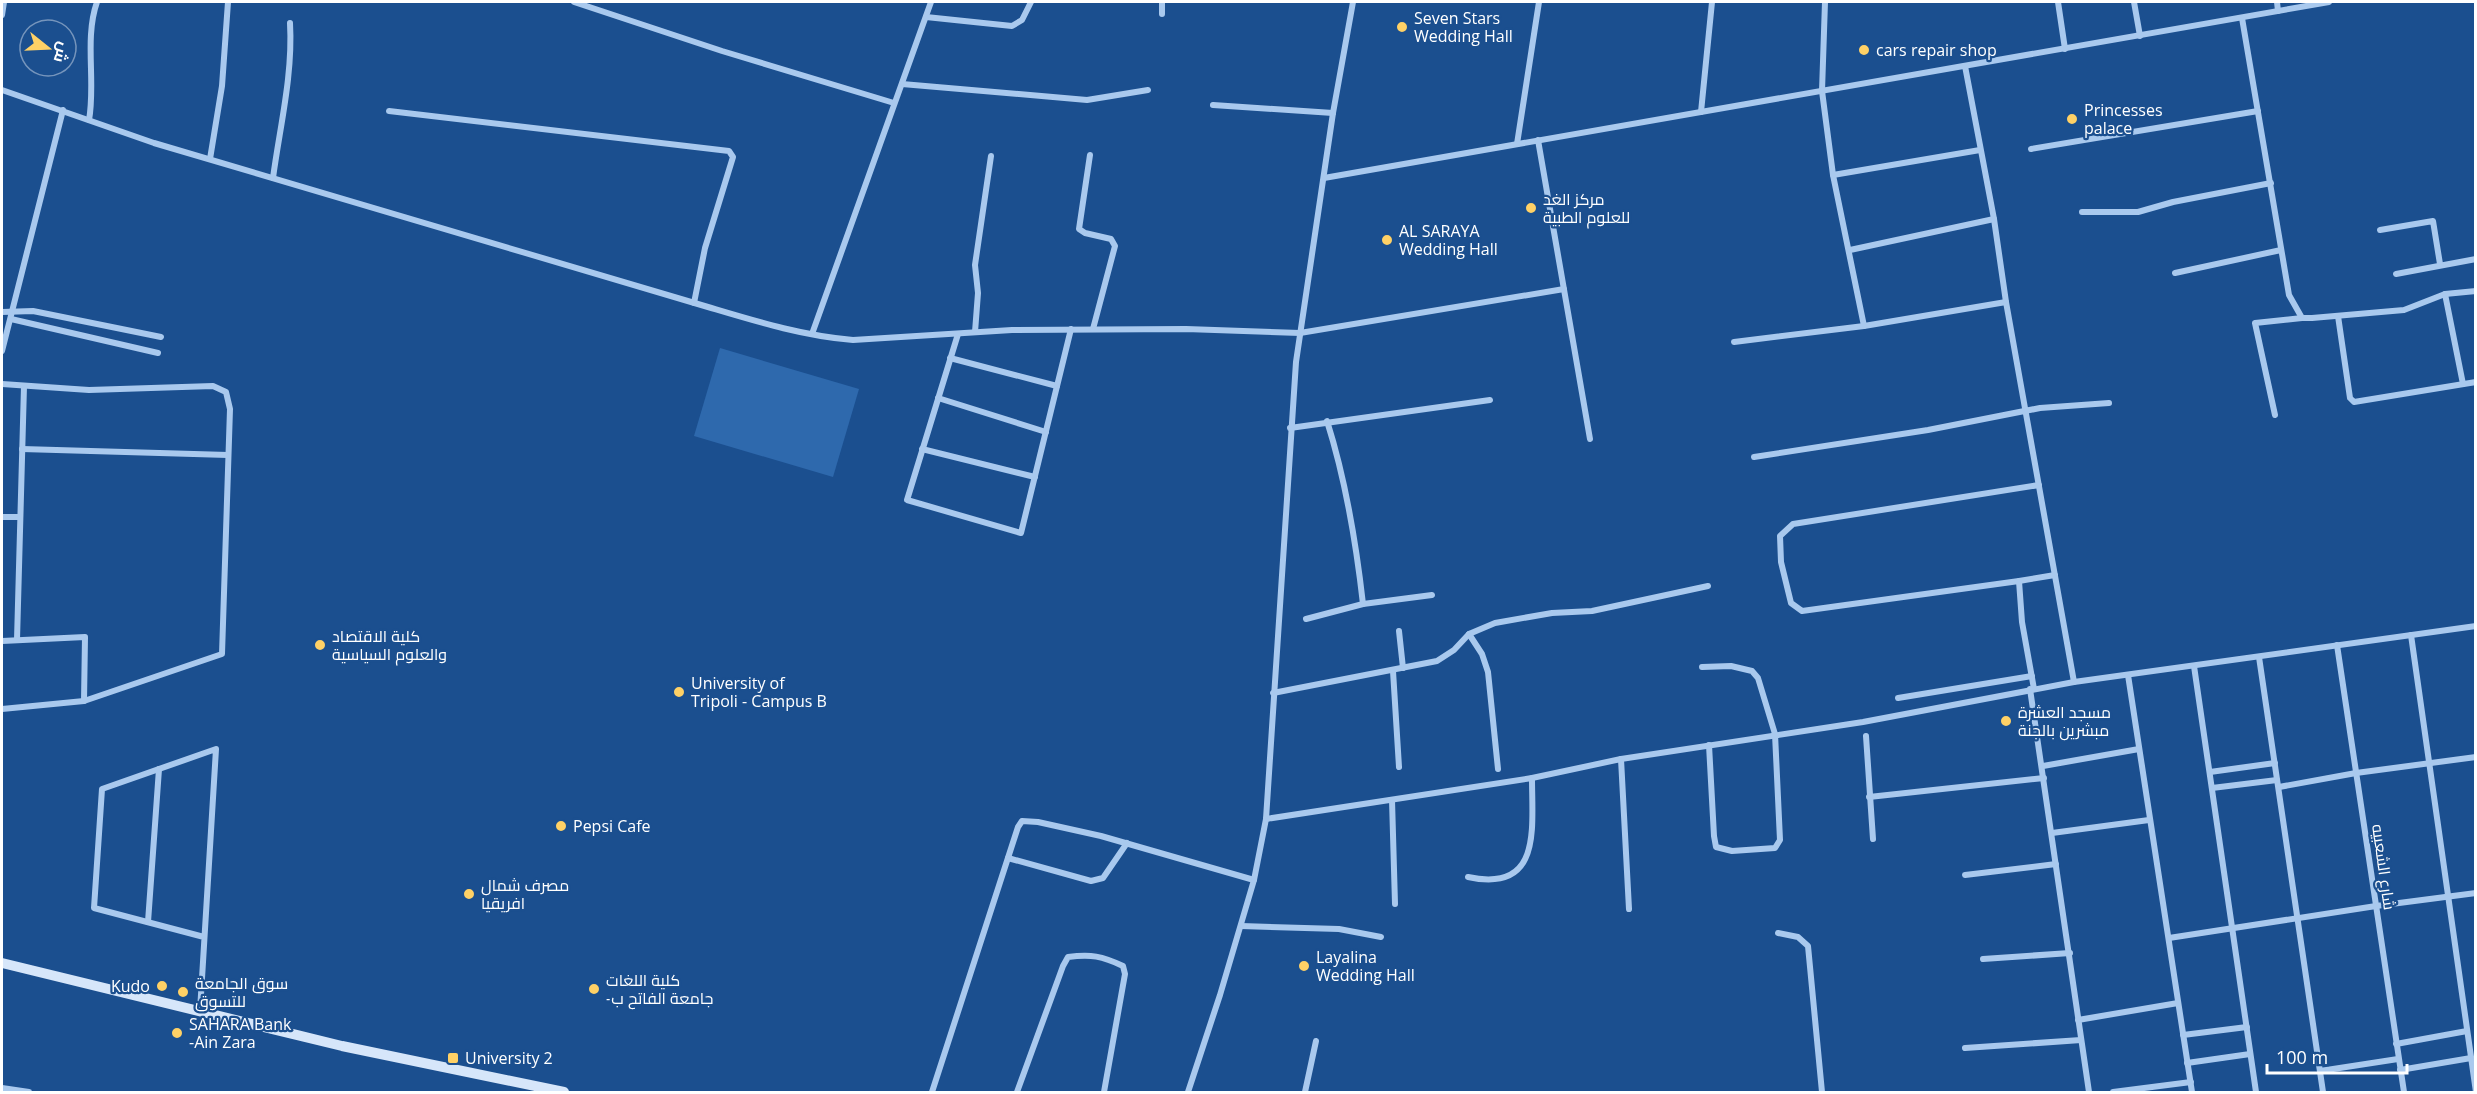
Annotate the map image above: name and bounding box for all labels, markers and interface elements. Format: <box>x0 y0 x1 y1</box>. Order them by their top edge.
place label: Seven Stars Wedding Hall <box>1414 7 1513 47</box>
north arrow <box>18 18 78 78</box>
marker: Seven Stars Wedding Hall <box>1395 20 1409 34</box>
text: ش <box>49 39 76 66</box>
place label: cars repair shop <box>1876 39 1997 61</box>
marker: cars repair shop <box>1857 43 1871 57</box>
place label: Princesses palace <box>2084 99 2163 139</box>
marker: Princesses palace <box>2065 112 2079 126</box>
place label: مركز الغد للعلوم الطبية <box>1543 188 1630 229</box>
marker: مركز الغد للعلوم الطبية <box>1524 201 1538 215</box>
place label: AL SARAYA Wedding Hall <box>1399 220 1498 260</box>
marker: AL SARAYA Wedding Hall <box>1380 233 1394 247</box>
place label: كلية الاقتصاد والعلوم السياسية <box>332 625 447 666</box>
marker: كلية الاقتصاد والعلوم السياسية <box>313 638 327 652</box>
place label: University of Tripoli - Campus B <box>691 672 827 712</box>
marker: University of Tripoli - Campus B <box>672 685 686 699</box>
place label: مسجد العشرة مبشرين بالجنة <box>2018 701 2111 741</box>
marker: مسجد العشرة مبشرين بالجنة <box>1999 714 2013 728</box>
place label: Pepsi Cafe <box>573 815 651 837</box>
marker: Pepsi Cafe <box>554 819 568 833</box>
street label: شارع الشعبيه <box>2366 823 2401 911</box>
place label: مصرف شمال افريقيا <box>481 874 569 914</box>
marker: مصرف شمال افريقيا <box>462 887 476 901</box>
place label: Layalina Wedding Hall <box>1316 946 1415 986</box>
marker: Layalina Wedding Hall <box>1297 959 1311 973</box>
place label: كلية اللغات -جامعة الفاتح ب <box>606 969 713 1010</box>
place label: سوق الجامعة للتسوق <box>195 972 288 1012</box>
place label: Kudo <box>111 975 150 997</box>
marker: Kudo <box>155 979 169 993</box>
marker: كلية اللغات -جامعة الفاتح ب <box>587 982 601 996</box>
marker: سوق الجامعة للتسوق <box>176 985 190 999</box>
place label: SAHARA Bank -Ain Zara <box>189 1013 292 1053</box>
marker: SAHARA Bank -Ain Zara <box>170 1026 184 1040</box>
scale bar <box>2267 1037 2406 1075</box>
text: 100 m <box>2276 1045 2328 1069</box>
place label: University 2 <box>465 1047 553 1069</box>
marker: University 2 <box>446 1051 460 1065</box>

